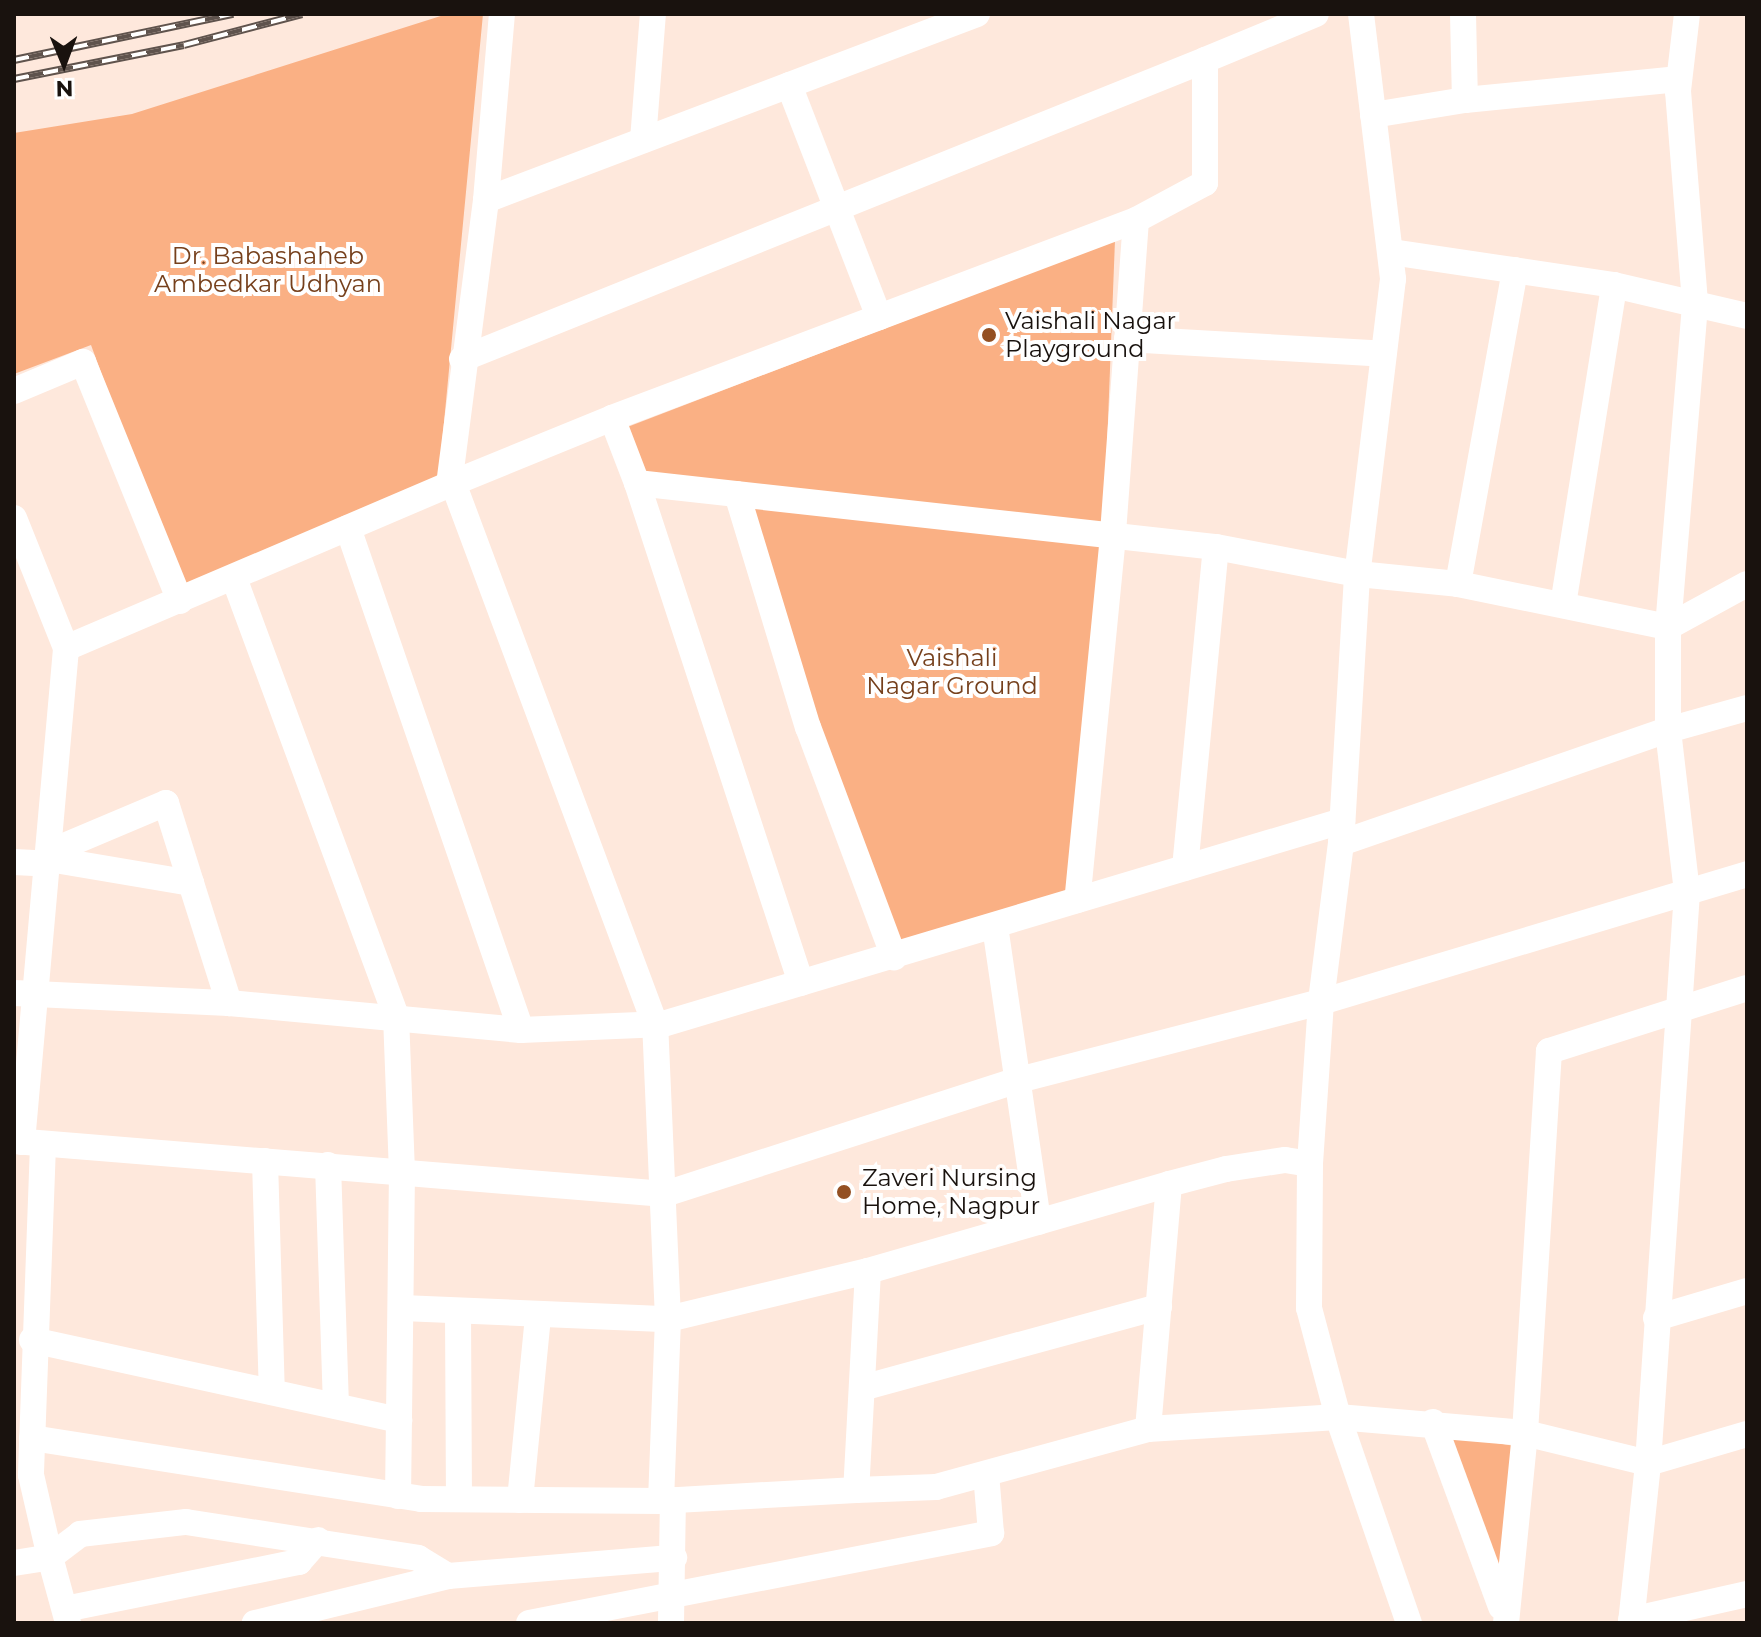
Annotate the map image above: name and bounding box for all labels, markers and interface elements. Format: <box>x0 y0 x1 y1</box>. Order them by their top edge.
north arrow <box>24 24 104 104</box>
text: N <box>55 75 74 102</box>
park label: Dr. Babashaheb Ambedkar Udhyan <box>154 242 382 298</box>
place label: Vaishali Nagar Playground <box>1005 307 1176 363</box>
marker: Vaishali Nagar Playground <box>980 326 998 344</box>
park label: Vaishali Nagar Ground <box>866 644 1038 700</box>
place label: Zaveri Nursing Home, Nagpur <box>862 1164 1040 1220</box>
marker: Zaveri Nursing Home, Nagpur <box>833 1181 855 1203</box>

